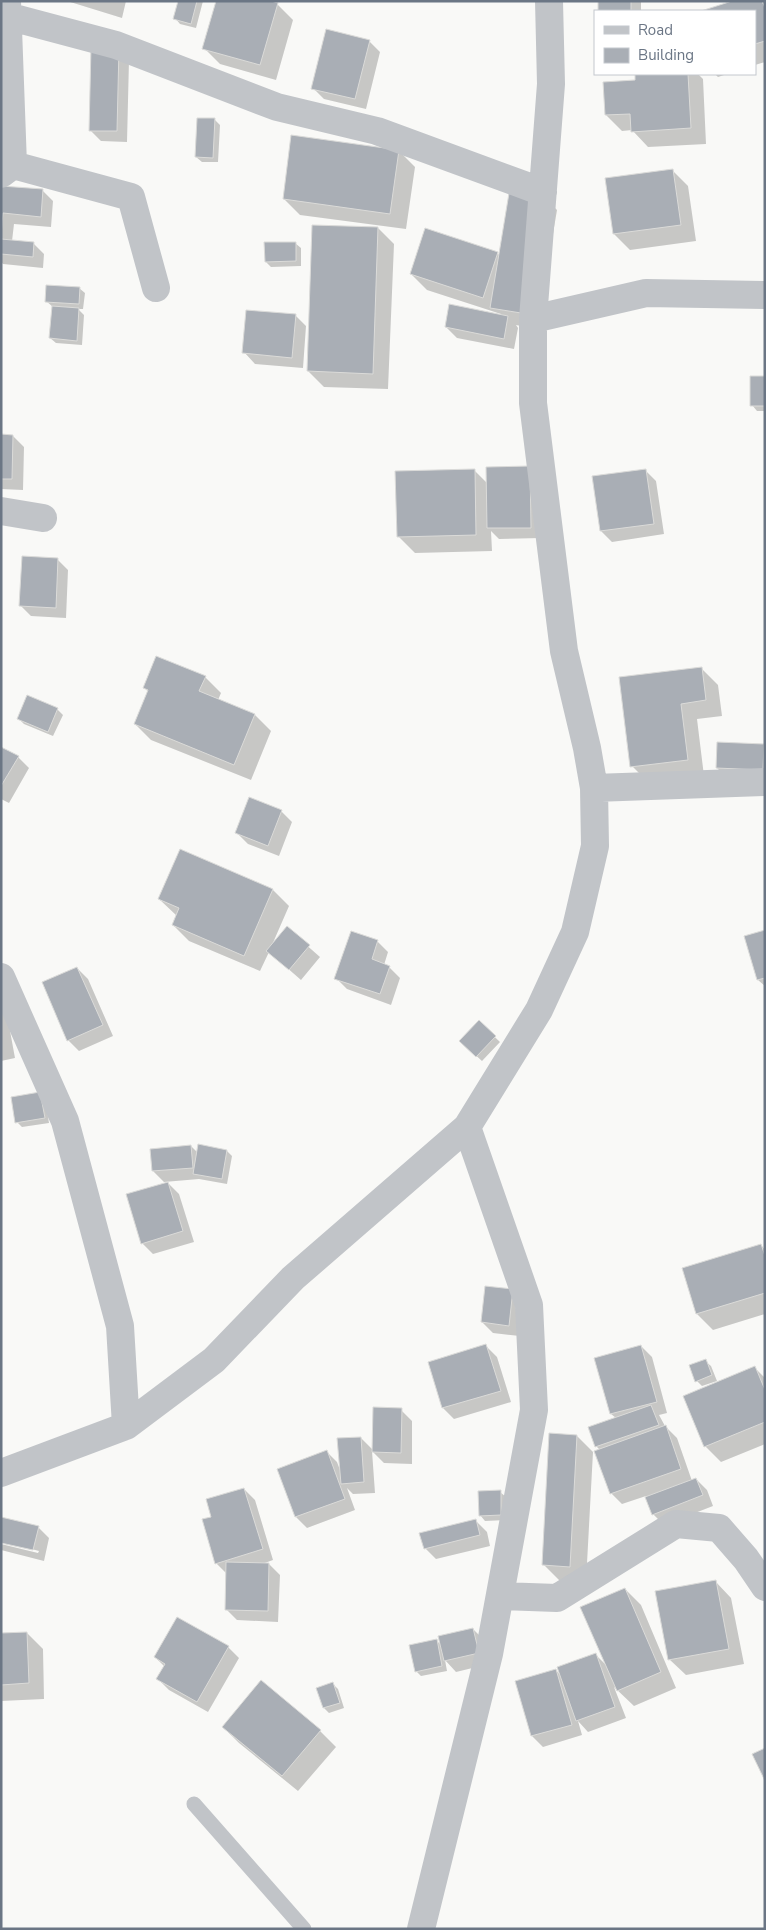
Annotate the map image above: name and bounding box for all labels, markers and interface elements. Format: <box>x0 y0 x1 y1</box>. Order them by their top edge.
legend <box>594 10 756 75</box>
text: Road <box>638 20 673 40</box>
text: Building <box>638 45 694 65</box>

